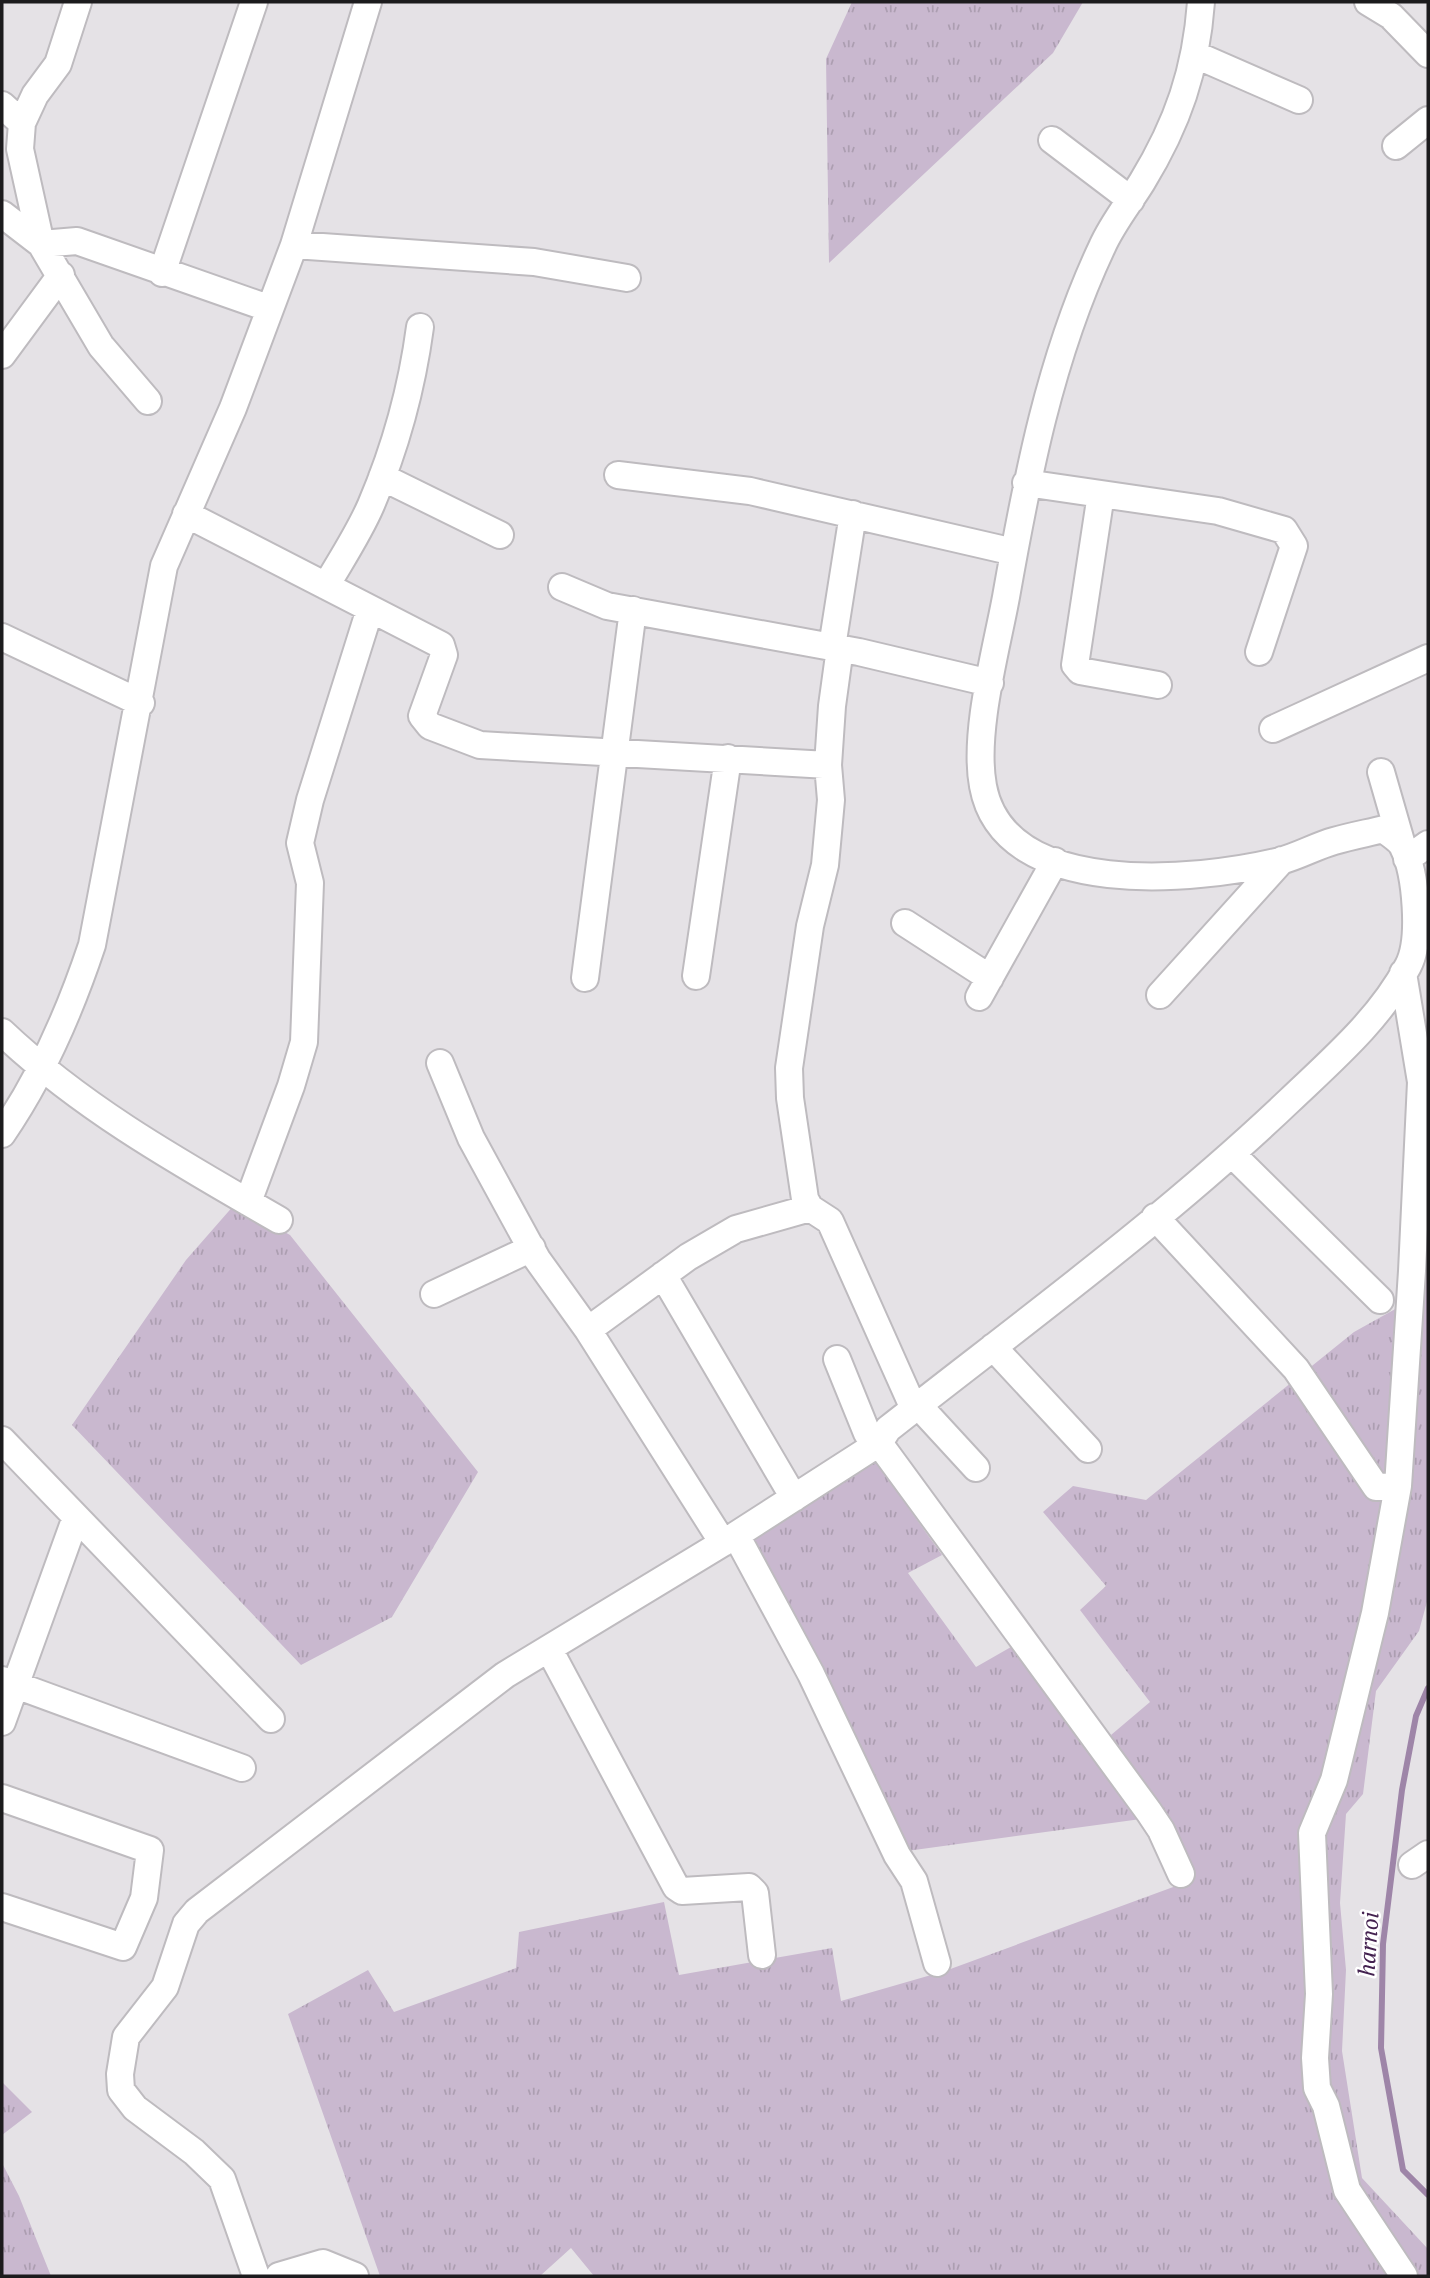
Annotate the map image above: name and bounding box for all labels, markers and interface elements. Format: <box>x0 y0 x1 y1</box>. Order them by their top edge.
water label: harnoi <box>1350 1910 1386 1977</box>

